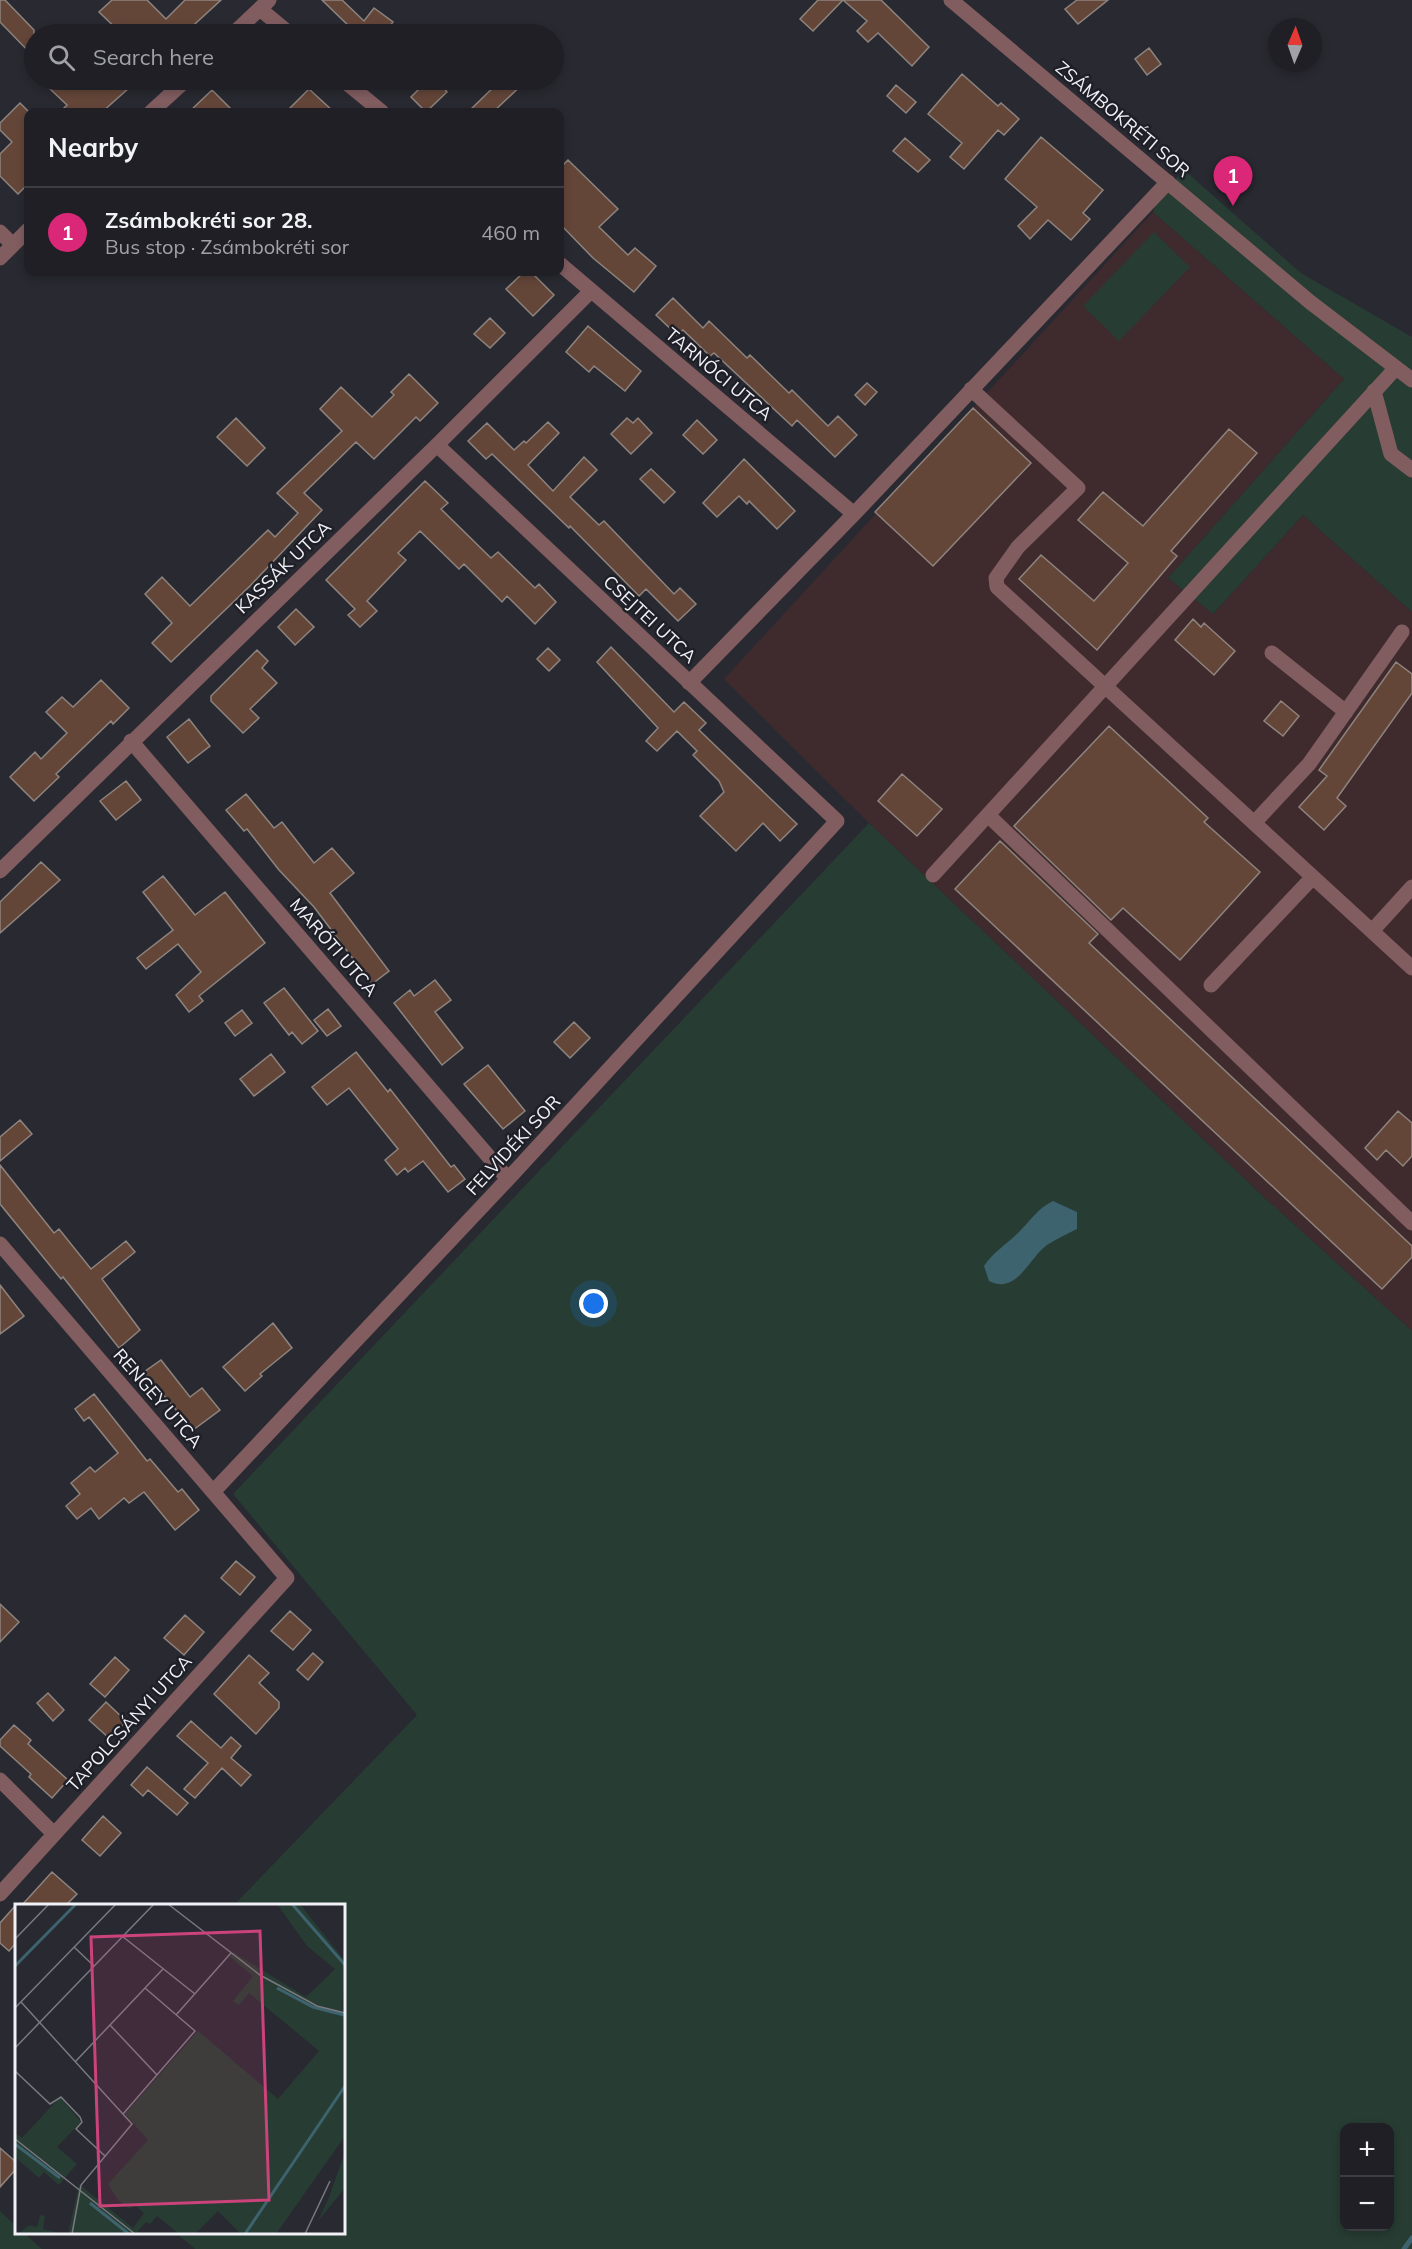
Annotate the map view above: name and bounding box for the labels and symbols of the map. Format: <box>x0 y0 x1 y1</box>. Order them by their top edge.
north arrow <box>1268 18 1322 72</box>
street label: ZSÁMBOKRÉTI SOR <box>1051 56 1195 182</box>
pin: 1 <box>1214 156 1252 206</box>
street label: TARNÓCI UTCA <box>661 323 777 425</box>
street label: KASSÁK UTCA <box>230 516 336 618</box>
street label: CSEJTEI UTCA <box>599 570 701 668</box>
street label: MARÓTI UTCA <box>285 893 383 1001</box>
street label: FELVIDÉKI SOR <box>461 1090 565 1200</box>
your location <box>579 1289 608 1318</box>
street label: RENGEY UTCA <box>109 1344 207 1452</box>
street label: TAPOLCSÁNYI UTCA <box>61 1650 197 1796</box>
inset map <box>15 1904 345 2234</box>

